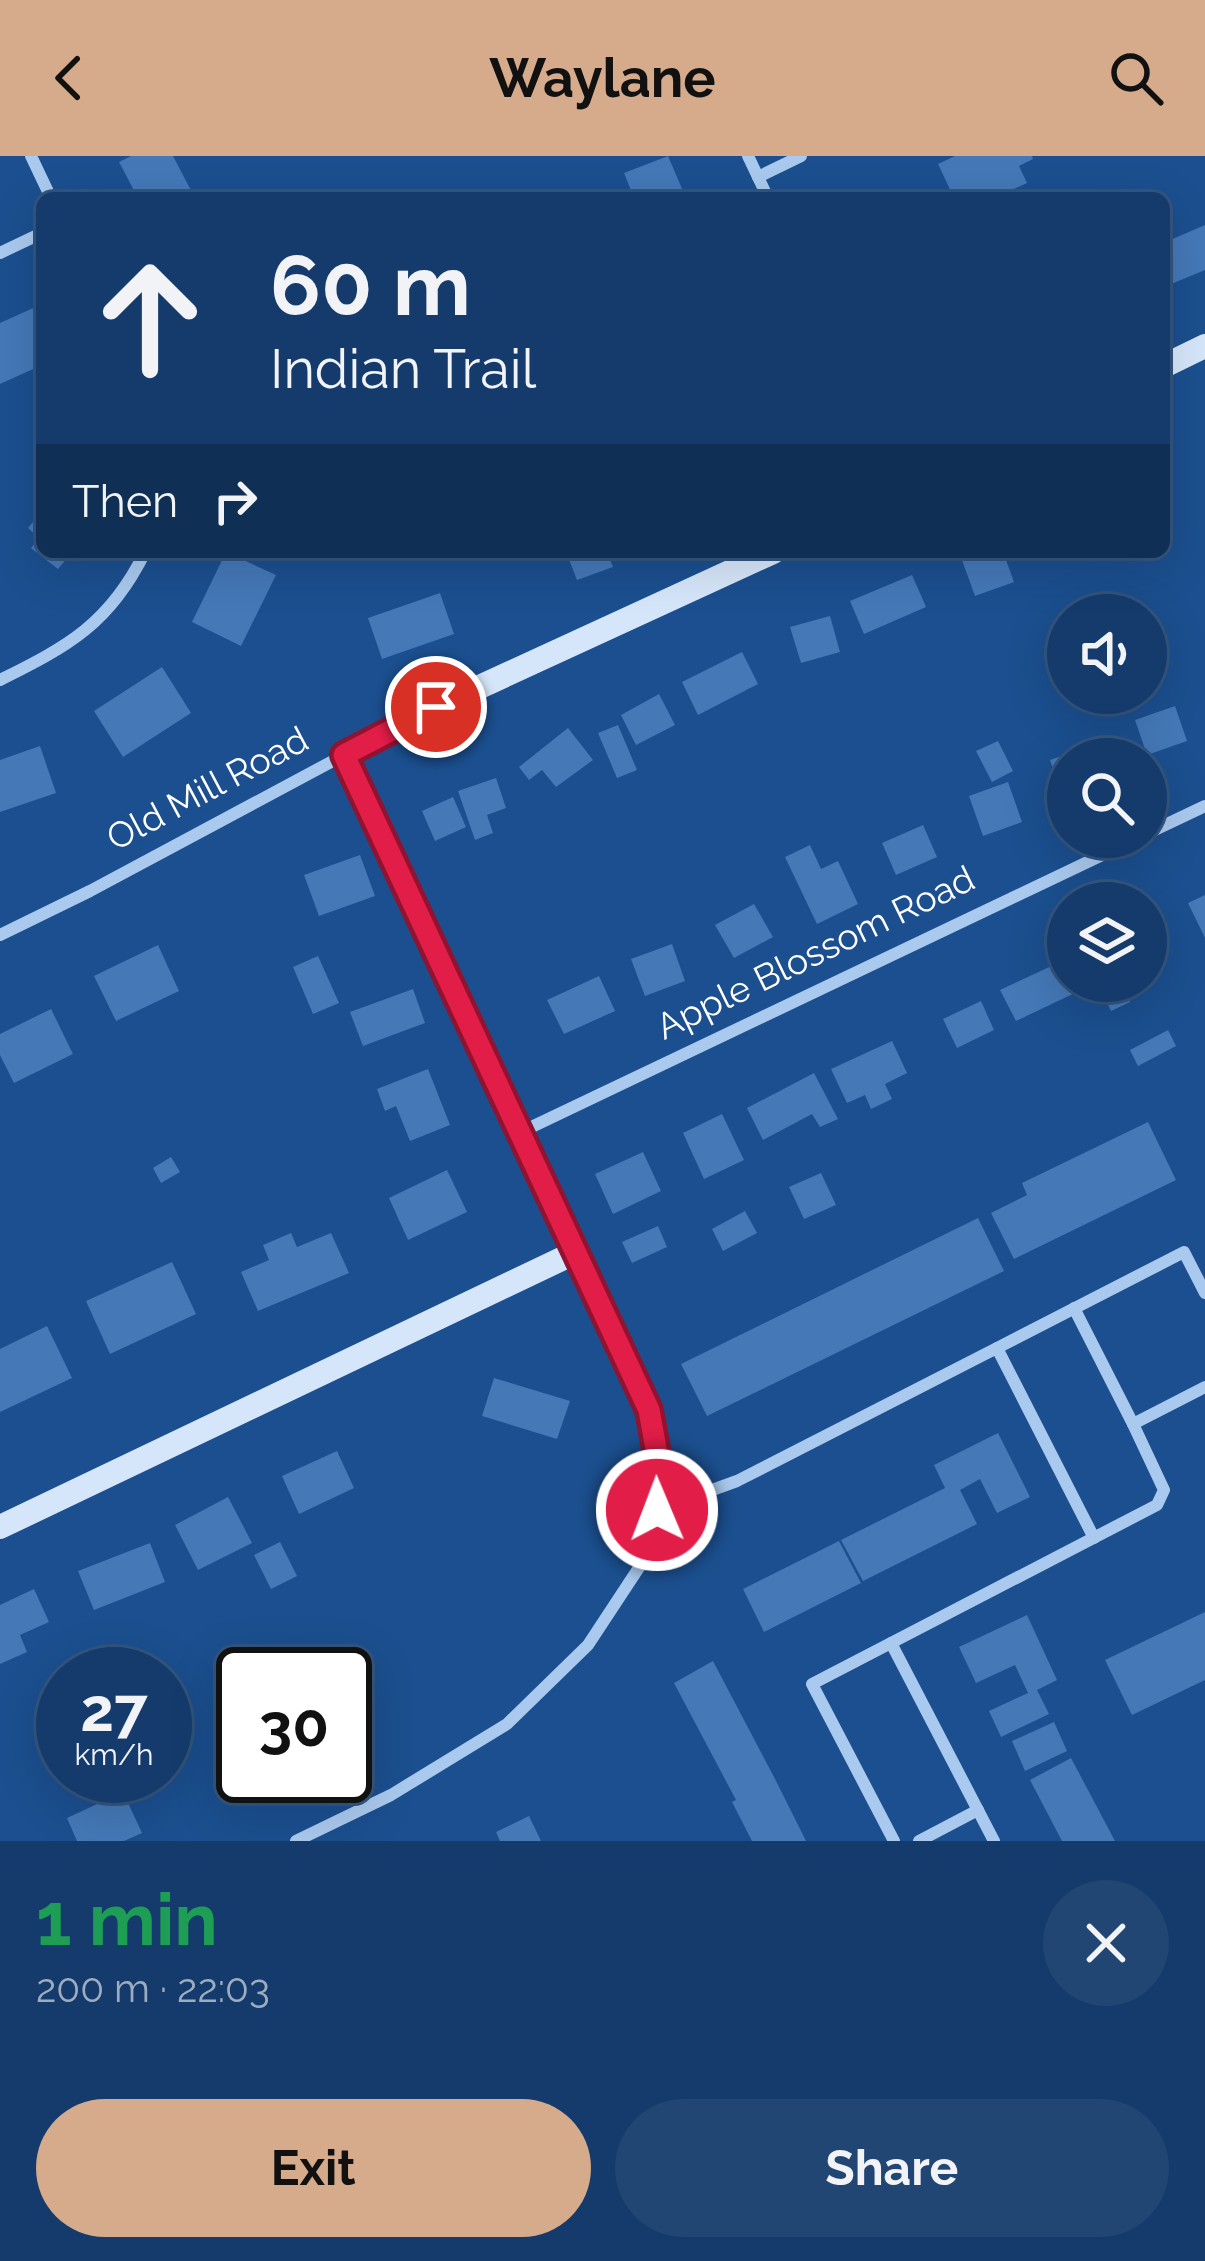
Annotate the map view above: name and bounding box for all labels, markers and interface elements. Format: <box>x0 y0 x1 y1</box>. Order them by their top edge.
icon: back <box>36 45 102 111</box>
icon: search <box>1103 45 1169 111</box>
text: Waylane <box>489 46 716 110</box>
text: 60 m <box>270 236 471 335</box>
icon: ahead <box>72 240 228 396</box>
text: Indian Trail <box>270 337 536 401</box>
icon: right <box>202 468 268 534</box>
text: Then <box>72 475 178 528</box>
map controls <box>1047 594 1167 1002</box>
button: sound <box>1047 594 1167 714</box>
pin <box>385 656 487 758</box>
icon: arrive <box>403 674 469 740</box>
street label: Old Mill Road <box>99 717 315 859</box>
button: search <box>1047 738 1167 858</box>
street label: Apple Blossom Road <box>649 857 981 1047</box>
button: layers <box>1047 882 1167 1002</box>
position arrow <box>594 1447 720 1573</box>
speed limit sign: 30 <box>216 1647 372 1803</box>
text: 27 <box>80 1675 148 1745</box>
text: km/h <box>74 1737 154 1772</box>
text: 1 min <box>36 1877 218 1962</box>
button: close <box>1043 1880 1169 2006</box>
text: 200 m · 22:03 <box>36 1965 270 2011</box>
button: Exit <box>36 2099 591 2237</box>
button: Share <box>615 2099 1169 2237</box>

